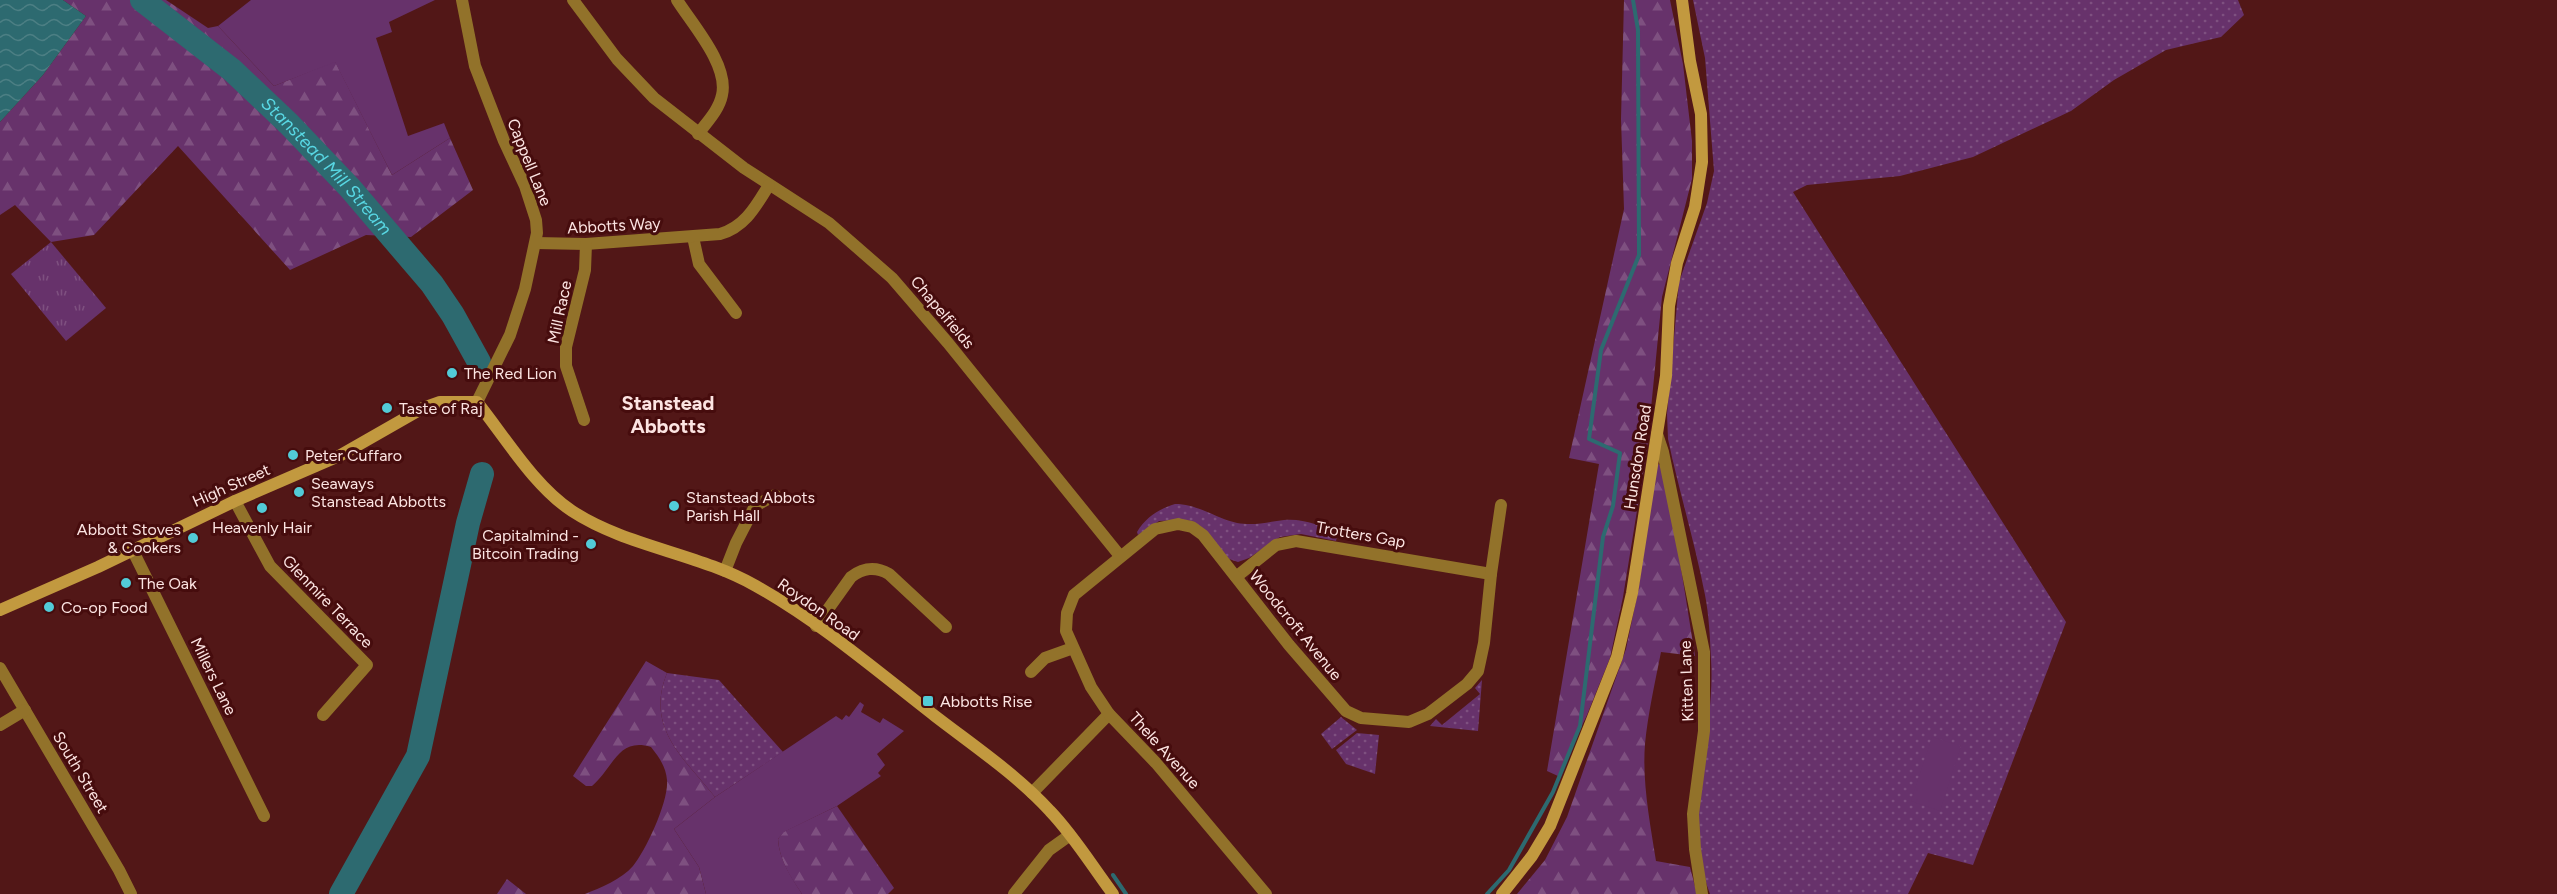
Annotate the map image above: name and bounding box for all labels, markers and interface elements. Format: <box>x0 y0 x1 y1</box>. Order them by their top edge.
water label: Stanstead Mill Stream <box>257 93 396 240</box>
street label: Cappell Lane <box>503 116 556 209</box>
street label: Abbotts Way <box>567 214 662 237</box>
street label: Chapelfields <box>907 272 979 353</box>
street label: Mill Race <box>544 279 575 345</box>
place label: The Red Lion <box>464 364 557 383</box>
marker: The Red Lion <box>445 366 459 380</box>
district label: Stanstead Abbotts <box>622 391 714 438</box>
place label: Taste of Raj <box>399 399 483 418</box>
marker: Taste of Raj <box>380 401 394 415</box>
street label: Hunsdon Road <box>1620 403 1655 511</box>
place label: Peter Cuffaro <box>305 446 402 465</box>
marker: Peter Cuffaro <box>286 448 300 462</box>
street label: High Street <box>190 460 273 511</box>
place label: Seaways Stanstead Abbotts <box>311 474 446 511</box>
marker: Seaways Stanstead Abbotts <box>292 485 306 499</box>
place label: Stanstead Abbots Parish Hall <box>686 488 815 525</box>
marker: Stanstead Abbots Parish Hall <box>667 499 681 513</box>
marker: Heavenly Hair <box>255 501 269 515</box>
street label: Trotters Gap <box>1315 517 1407 552</box>
place label: Heavenly Hair <box>212 518 312 537</box>
place label: Abbott Stoves & Cookers <box>77 520 181 557</box>
place label: Capitalmind - Bitcoin Trading <box>472 526 579 563</box>
marker: Abbott Stoves & Cookers <box>186 531 200 545</box>
marker: Capitalmind - Bitcoin Trading <box>584 537 598 551</box>
street label: Glenmire Terrace <box>279 551 377 652</box>
street label: Woodcroft Avenue <box>1245 566 1346 684</box>
place label: The Oak <box>138 574 197 593</box>
street label: Roydon Road <box>774 574 863 645</box>
marker: The Oak <box>119 576 133 590</box>
place label: Co-op Food <box>61 598 148 617</box>
marker: Co-op Food <box>42 600 56 614</box>
street label: Millers Lane <box>187 634 241 718</box>
street label: Kitten Lane <box>1676 640 1697 722</box>
place label: Abbotts Rise <box>940 692 1033 711</box>
marker: Abbotts Rise <box>921 694 935 708</box>
street label: Thele Avenue <box>1125 708 1204 793</box>
street label: South Street <box>49 728 112 816</box>

